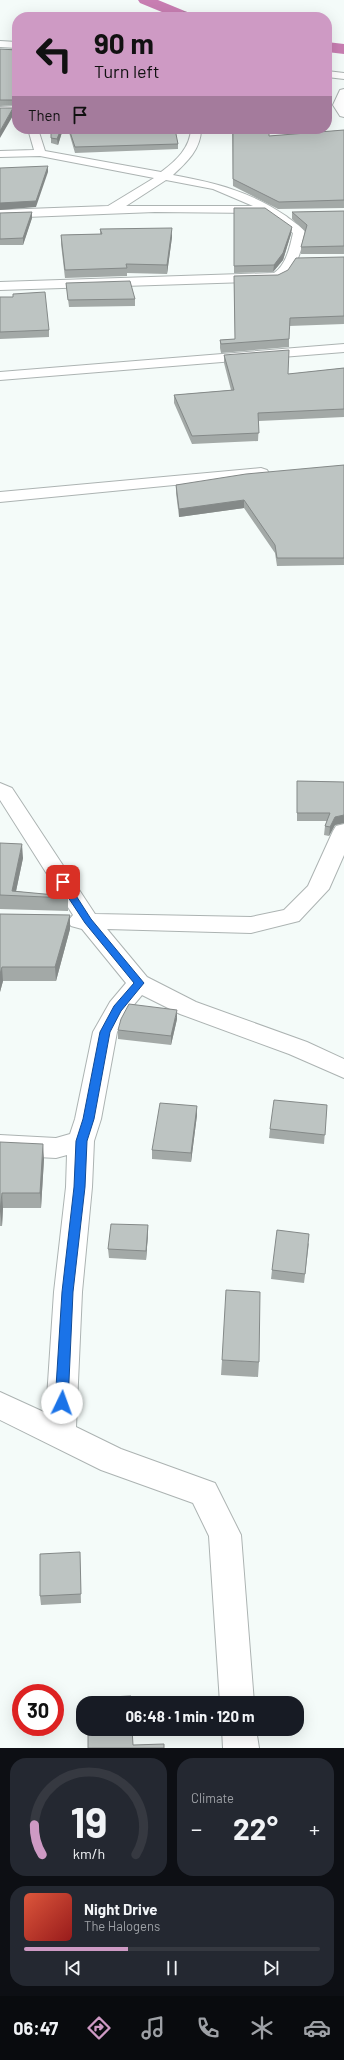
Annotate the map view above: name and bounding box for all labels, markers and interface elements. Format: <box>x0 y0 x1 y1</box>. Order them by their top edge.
text: 90 m <box>94 26 154 60</box>
icon: left <box>28 28 80 80</box>
text: Turn left <box>94 60 160 82</box>
icon: arrive <box>69 104 91 126</box>
text: Then <box>28 106 61 124</box>
pin <box>46 865 80 899</box>
icon: arrive <box>52 871 74 893</box>
position arrow <box>41 1382 83 1424</box>
speed limit sign: 30 <box>12 1684 64 1736</box>
text: 06:48 · 1 min · 120 m <box>126 1707 254 1725</box>
text: Climate <box>191 1790 234 1806</box>
text: 19 <box>70 1796 107 1846</box>
text: 22° <box>233 1810 278 1846</box>
text: − <box>191 1815 202 1841</box>
text: + <box>309 1815 320 1841</box>
text: km/h <box>72 1845 105 1862</box>
text: Night Drive <box>84 1900 157 1918</box>
text: The Halogens <box>84 1918 160 1934</box>
icon: previous <box>62 1957 84 1979</box>
icon: pause <box>161 1957 183 1979</box>
icon: next <box>260 1957 282 1979</box>
icon: directions <box>85 2014 113 2042</box>
icon: music <box>139 2014 167 2042</box>
icon: phone <box>194 2014 222 2042</box>
icon: climate <box>248 2014 276 2042</box>
icon: car <box>303 2014 331 2042</box>
text: 06:47 <box>13 2017 58 2039</box>

